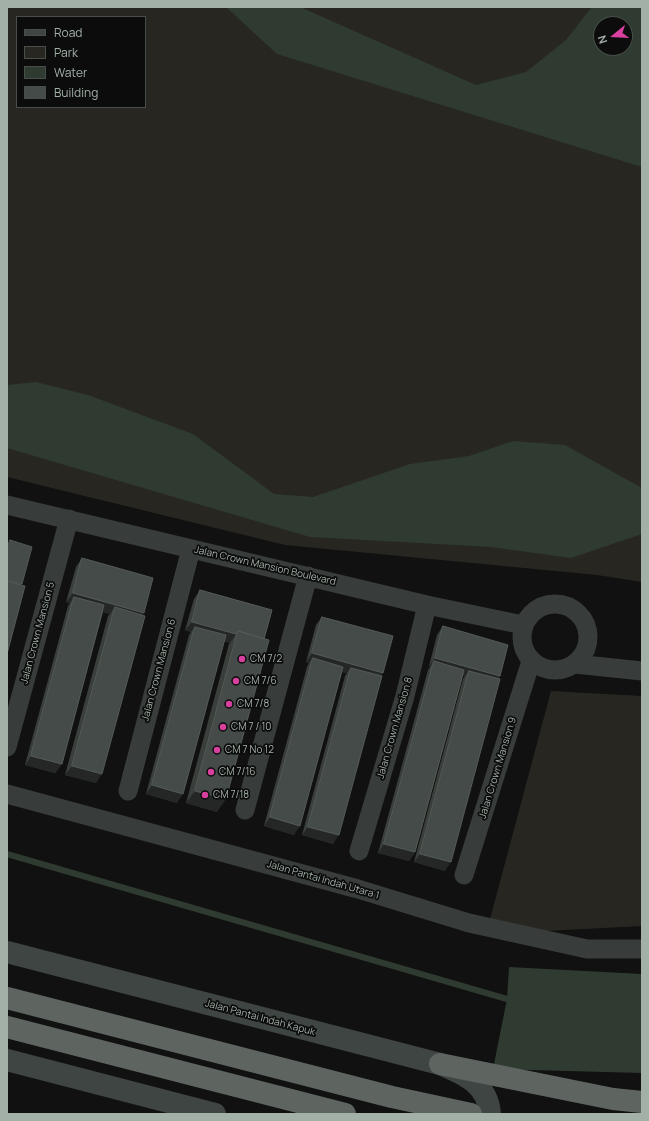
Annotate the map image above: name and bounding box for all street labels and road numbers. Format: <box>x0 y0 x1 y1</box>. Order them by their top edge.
street label: Jalan Crown Mansion Boulevard <box>193 544 337 588</box>
street label: Jalan Crown Mansion 5 <box>19 581 57 685</box>
street label: Jalan Crown Mansion 6 <box>140 617 178 723</box>
street label: Jalan Crown Mansion 8 <box>375 676 415 780</box>
street label: Jalan Crown Mansion 9 <box>477 716 519 820</box>
street label: Jalan Pantai Indah Utara 1 <box>265 858 381 902</box>
street label: Jalan Pantai Indah Kapuk <box>204 998 316 1038</box>

